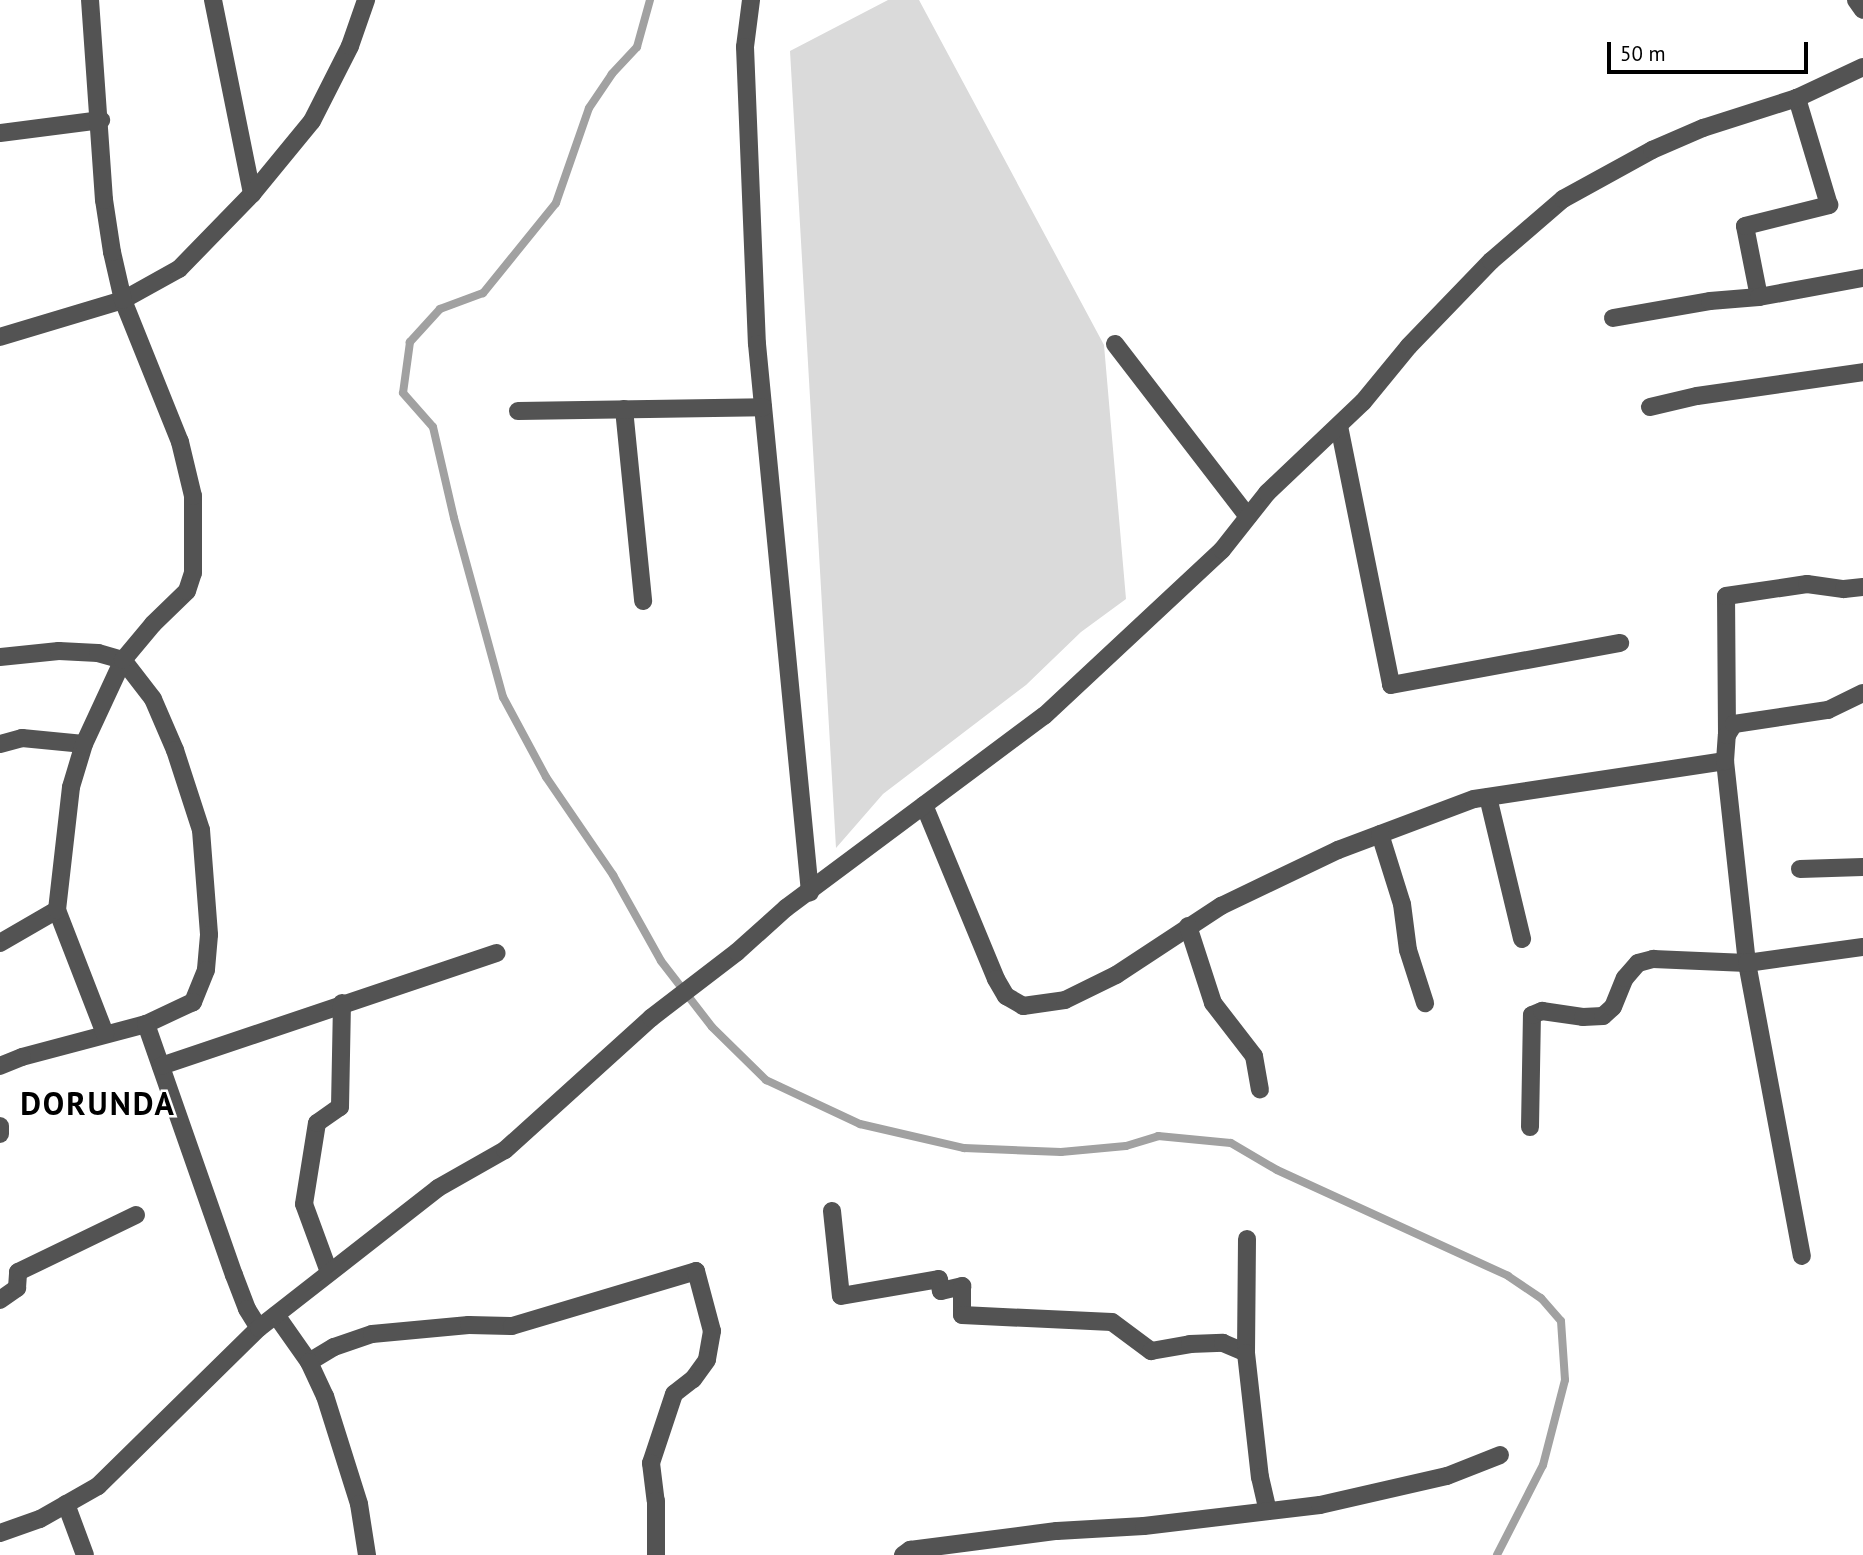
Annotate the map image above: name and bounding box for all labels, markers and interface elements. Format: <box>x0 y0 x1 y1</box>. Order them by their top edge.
scale bar <box>1611 28 1812 72</box>
text: 50 m <box>1620 40 1666 67</box>
district label: DORUNDA <box>21 1084 175 1122</box>

